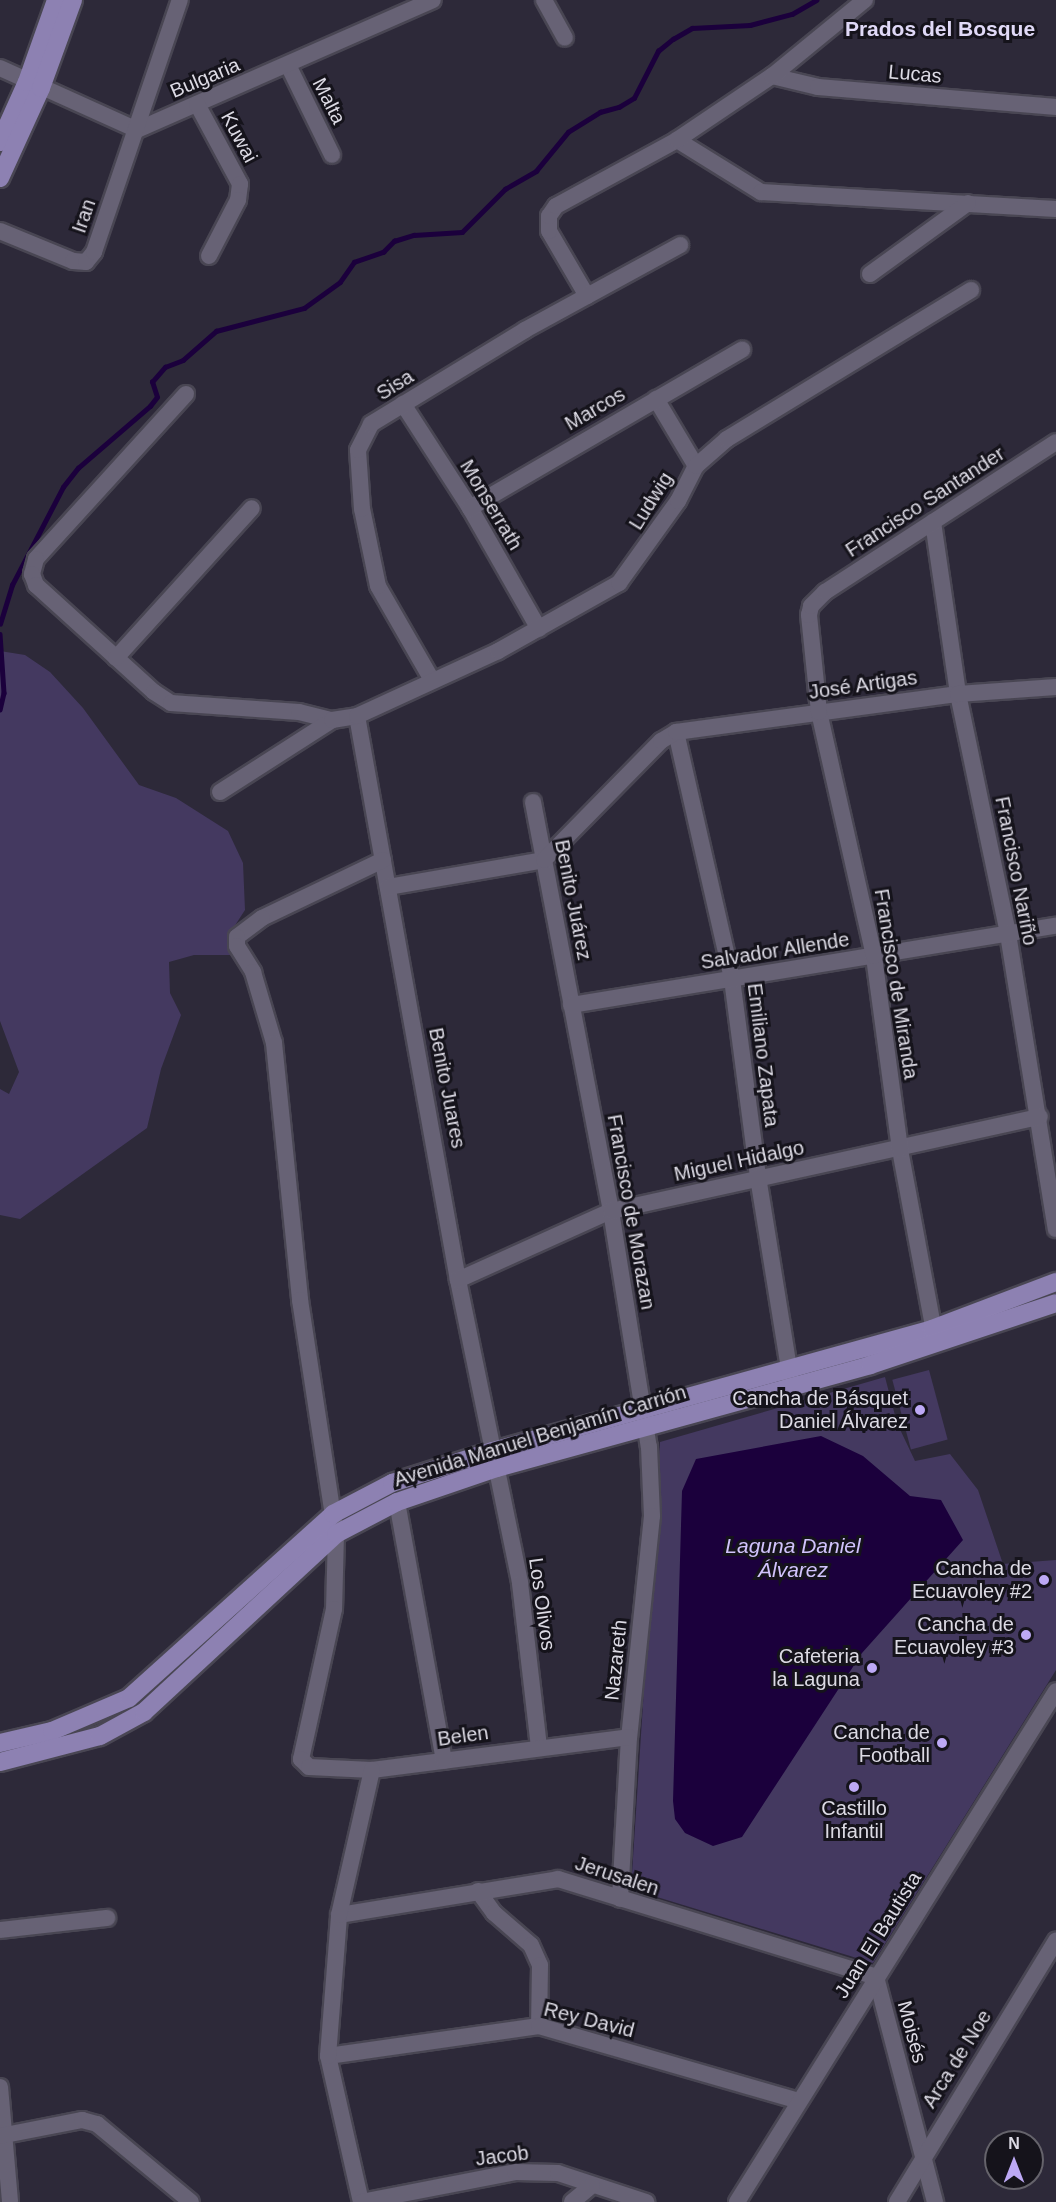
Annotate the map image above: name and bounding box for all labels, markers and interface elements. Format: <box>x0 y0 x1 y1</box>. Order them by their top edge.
district label: Prados del Bosque <box>845 16 1035 42</box>
street label: Bulgaria <box>167 53 243 103</box>
street label: Lucas <box>887 60 943 88</box>
street label: Malta <box>307 74 351 128</box>
street label: Kuwai <box>216 107 262 167</box>
street label: Iran <box>67 196 101 236</box>
street label: Sisa <box>372 365 418 405</box>
street label: Marcos <box>561 382 629 436</box>
street label: Francisco Santander <box>841 442 1009 562</box>
street label: Monserrath <box>455 455 527 555</box>
street label: Ludwig <box>624 468 678 534</box>
street label: José Artigas <box>807 665 919 705</box>
street label: Francisco Nariño <box>990 795 1042 947</box>
street label: Benito Juárez <box>550 838 596 962</box>
street label: Francisco de Miranda <box>869 887 923 1081</box>
street label: Salvador Allende <box>698 927 852 975</box>
street label: Emiliano Zapata <box>742 982 784 1128</box>
street label: Benito Juares <box>424 1026 470 1150</box>
street label: Francisco de Morazan <box>602 1112 660 1312</box>
street label: Miguel Hidalgo <box>672 1136 806 1186</box>
street label: Avenida Manuel Benjamín Carrión <box>391 1380 689 1492</box>
place label: Cancha de Básquet Daniel Álvarez <box>732 1386 908 1433</box>
marker: Cancha de Básquet Daniel Álvarez <box>913 1403 927 1417</box>
water label: Laguna Daniel Álvarez <box>725 1533 861 1583</box>
street label: Los Olivos <box>524 1556 560 1652</box>
place label: Cancha de Ecuavoley #2 <box>912 1556 1032 1603</box>
marker: Cancha de Ecuavoley #2 <box>1037 1573 1051 1587</box>
place label: Cancha de Ecuavoley #3 <box>894 1612 1014 1659</box>
street label: Nazareth <box>600 1618 632 1702</box>
marker: Cancha de Ecuavoley #3 <box>1019 1628 1033 1642</box>
place label: Cafeteria la Laguna <box>772 1644 860 1691</box>
marker: Cafeteria la Laguna <box>865 1661 879 1675</box>
place label: Cancha de Football <box>833 1720 930 1767</box>
street label: Belen <box>436 1721 490 1751</box>
marker: Cancha de Football <box>935 1736 949 1750</box>
marker: Castillo Infantil <box>847 1780 861 1794</box>
place label: Castillo Infantil <box>821 1796 887 1843</box>
street label: Jerusalen <box>572 1851 662 1901</box>
street label: Juan El Bautista <box>830 1867 926 2003</box>
street label: Rey David <box>541 1997 637 2043</box>
street label: Moisés <box>892 1998 932 2066</box>
street label: Arca de Noe <box>917 2006 997 2112</box>
north arrow <box>984 2130 1044 2190</box>
text: N <box>1008 2135 1020 2152</box>
street label: Jacob <box>474 2141 530 2171</box>

